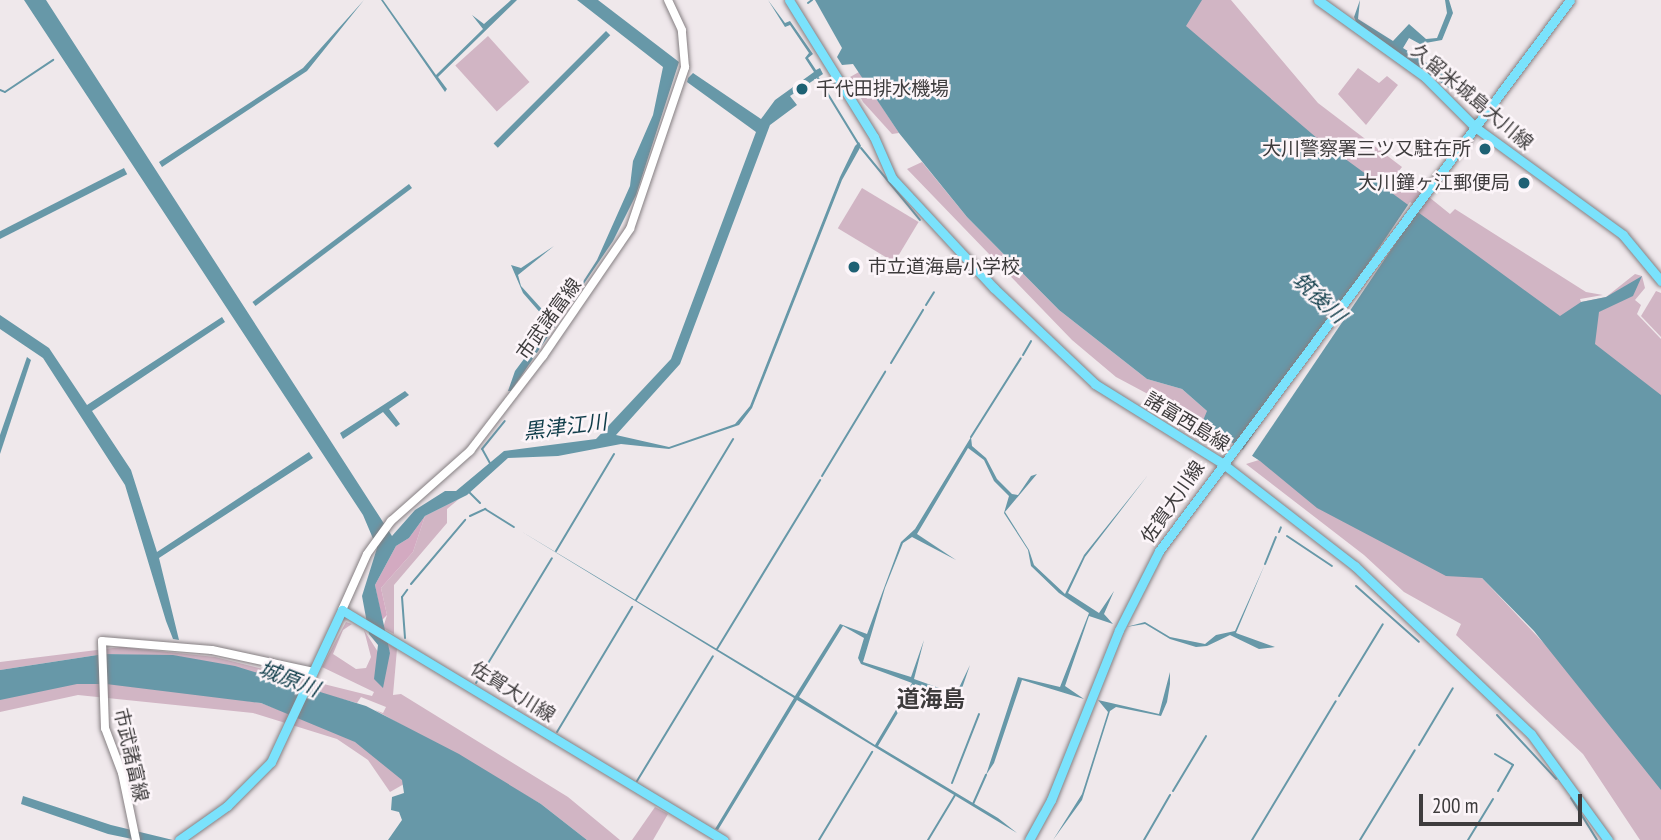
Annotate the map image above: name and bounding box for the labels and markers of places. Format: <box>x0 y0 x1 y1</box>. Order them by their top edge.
place label: 千代田排水機場 <box>816 78 949 100</box>
marker: 千代田排水機場 <box>794 81 810 97</box>
place label: 大川警察署三ツ又駐在所 <box>1262 138 1471 160</box>
marker: 大川警察署三ツ又駐在所 <box>1477 141 1493 157</box>
place label: 大川鐘ヶ江郵便局 <box>1358 172 1510 194</box>
marker: 大川鐘ヶ江郵便局 <box>1516 175 1532 191</box>
place label: 市立道海島小学校 <box>868 256 1020 278</box>
marker: 市立道海島小学校 <box>846 259 862 275</box>

